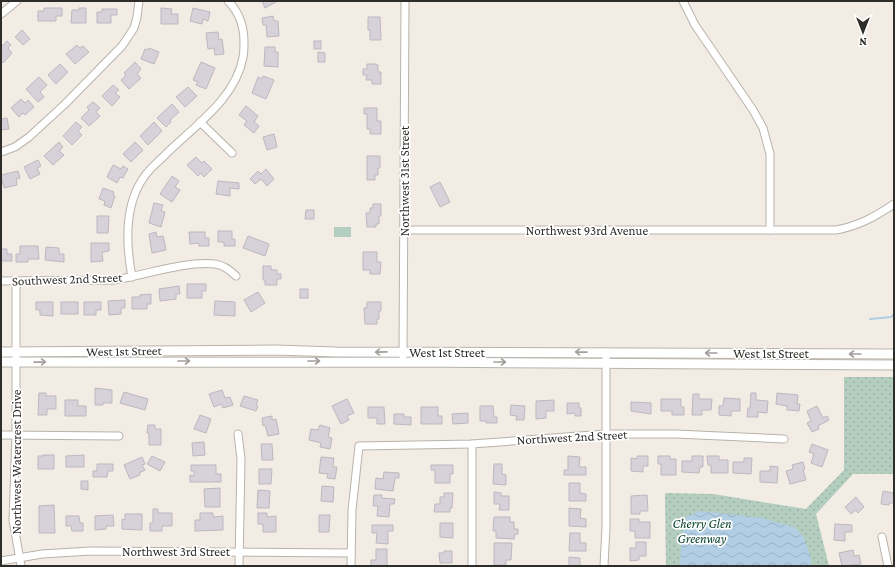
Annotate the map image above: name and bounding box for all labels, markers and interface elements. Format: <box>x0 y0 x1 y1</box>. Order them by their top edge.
north arrow <box>843 12 883 52</box>
text: N <box>859 36 867 48</box>
street label: Northwest 31st Street <box>397 125 412 236</box>
street label: Northwest 93rd Avenue <box>526 223 648 238</box>
street label: Southwest 2nd Street <box>11 270 123 288</box>
street label: West 1st Street <box>86 343 163 359</box>
street label: West 1st Street <box>409 345 485 360</box>
street label: West 1st Street <box>733 346 809 361</box>
one-way arrow <box>375 348 388 356</box>
one-way arrow <box>575 348 588 356</box>
one-way arrow <box>705 349 718 357</box>
one-way arrow <box>849 350 862 357</box>
one-way arrow <box>177 357 190 365</box>
one-way arrow <box>307 357 320 365</box>
one-way arrow <box>33 358 46 366</box>
one-way arrow <box>493 358 506 366</box>
street label: Northwest Watercrest Drive <box>9 389 24 535</box>
street label: Northwest 2nd Street <box>516 427 628 447</box>
park label: Cherry Glen Greenway <box>673 516 732 546</box>
street label: Northwest 3rd Street <box>122 544 231 559</box>

